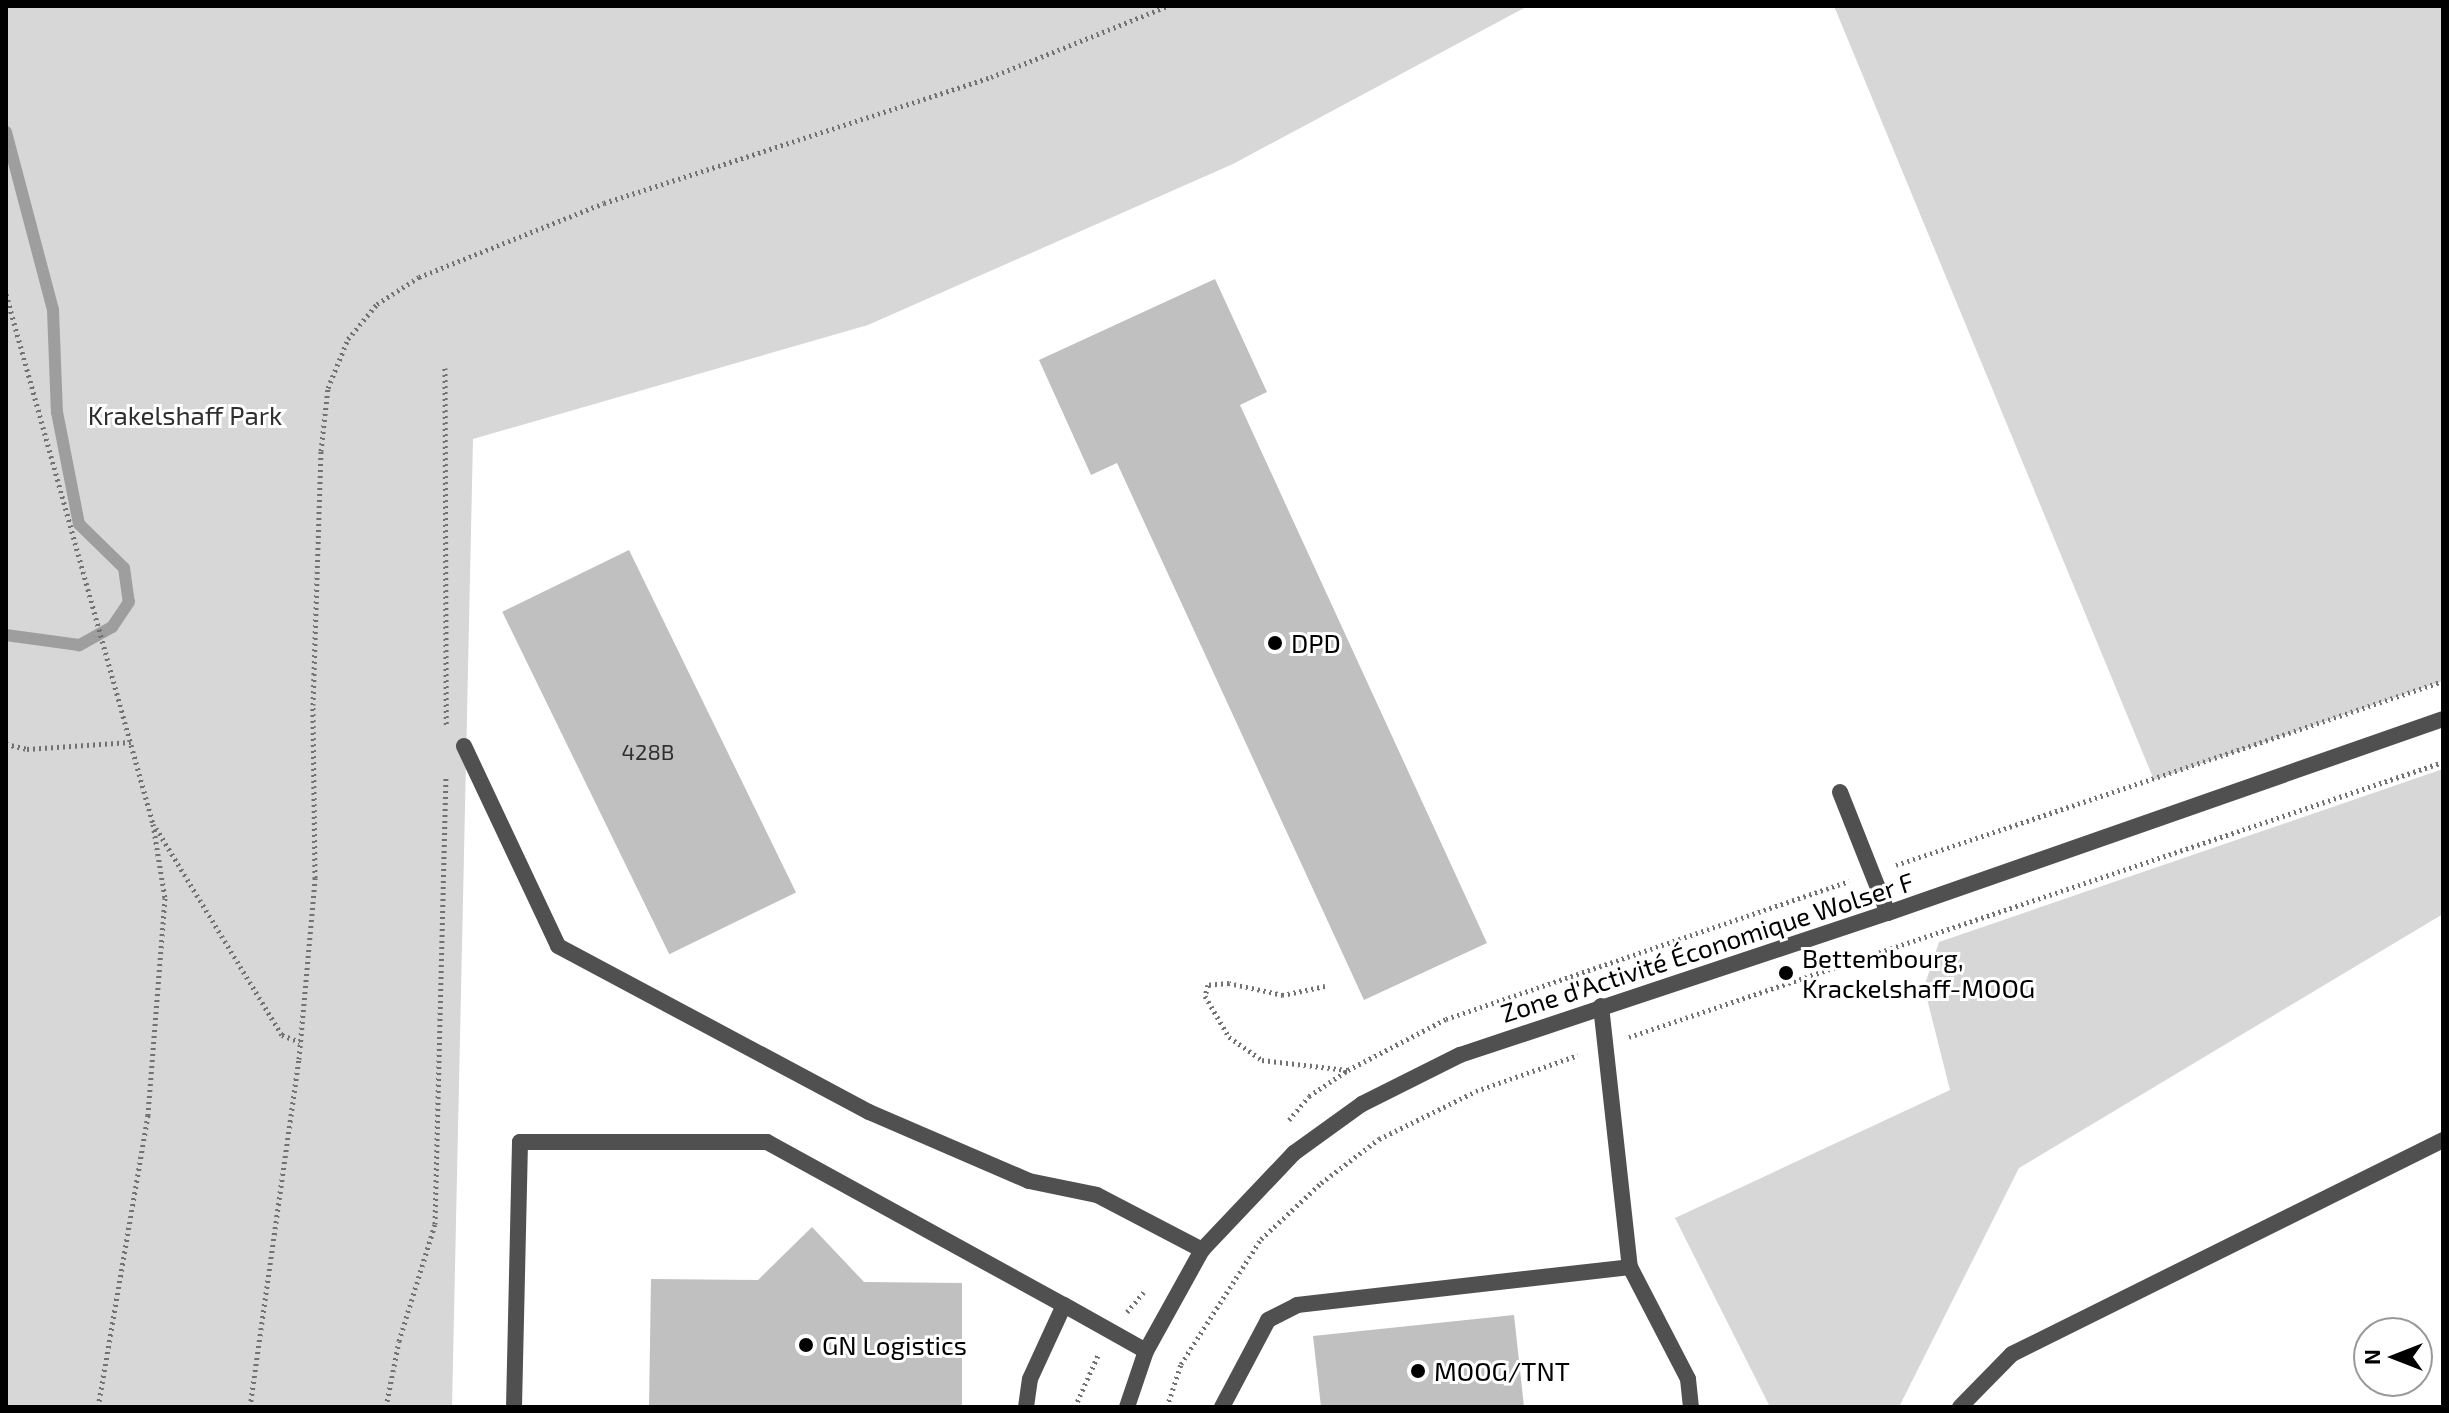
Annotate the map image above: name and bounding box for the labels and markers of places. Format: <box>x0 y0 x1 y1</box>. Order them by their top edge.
place label: DPD <box>1291 627 1341 659</box>
marker: DPD <box>1266 634 1284 652</box>
place label: Bettembourg, Krackelshaff-MOOG <box>1802 942 2035 1004</box>
marker: Bettembourg, Krackelshaff-MOOG <box>1777 964 1795 982</box>
place label: GN Logistics <box>822 1329 967 1361</box>
marker: GN Logistics <box>797 1336 815 1354</box>
place label: MOOG/TNT <box>1434 1355 1570 1387</box>
marker: MOOG/TNT <box>1409 1362 1427 1380</box>

